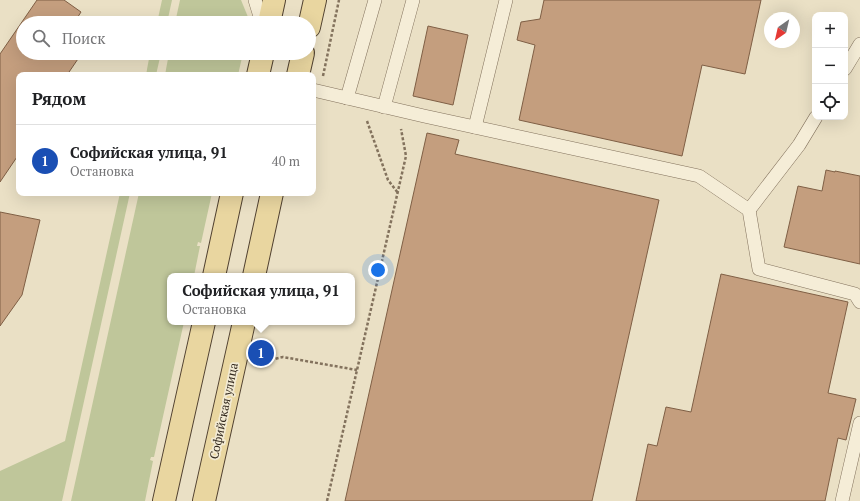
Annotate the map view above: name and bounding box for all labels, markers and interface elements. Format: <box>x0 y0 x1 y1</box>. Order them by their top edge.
north arrow <box>764 12 800 48</box>
map controls <box>812 12 848 120</box>
button: + <box>812 12 848 48</box>
search box <box>16 16 316 60</box>
icon: search <box>30 27 52 49</box>
text: Поиск <box>62 28 105 48</box>
button: − <box>812 48 848 84</box>
button: locate <box>812 84 848 120</box>
text: Рядом <box>32 87 86 110</box>
text: Софийская улица, 91 <box>70 142 228 162</box>
text: 1 <box>41 152 49 170</box>
text: 40 m <box>272 152 300 170</box>
text: Остановка <box>70 162 134 180</box>
your location <box>368 260 388 280</box>
popup <box>167 273 355 325</box>
text: Софийская улица, 91 <box>182 280 340 300</box>
text: Остановка <box>182 300 246 318</box>
pin: 1 <box>248 338 274 368</box>
street label: Софийская улица <box>206 361 241 460</box>

